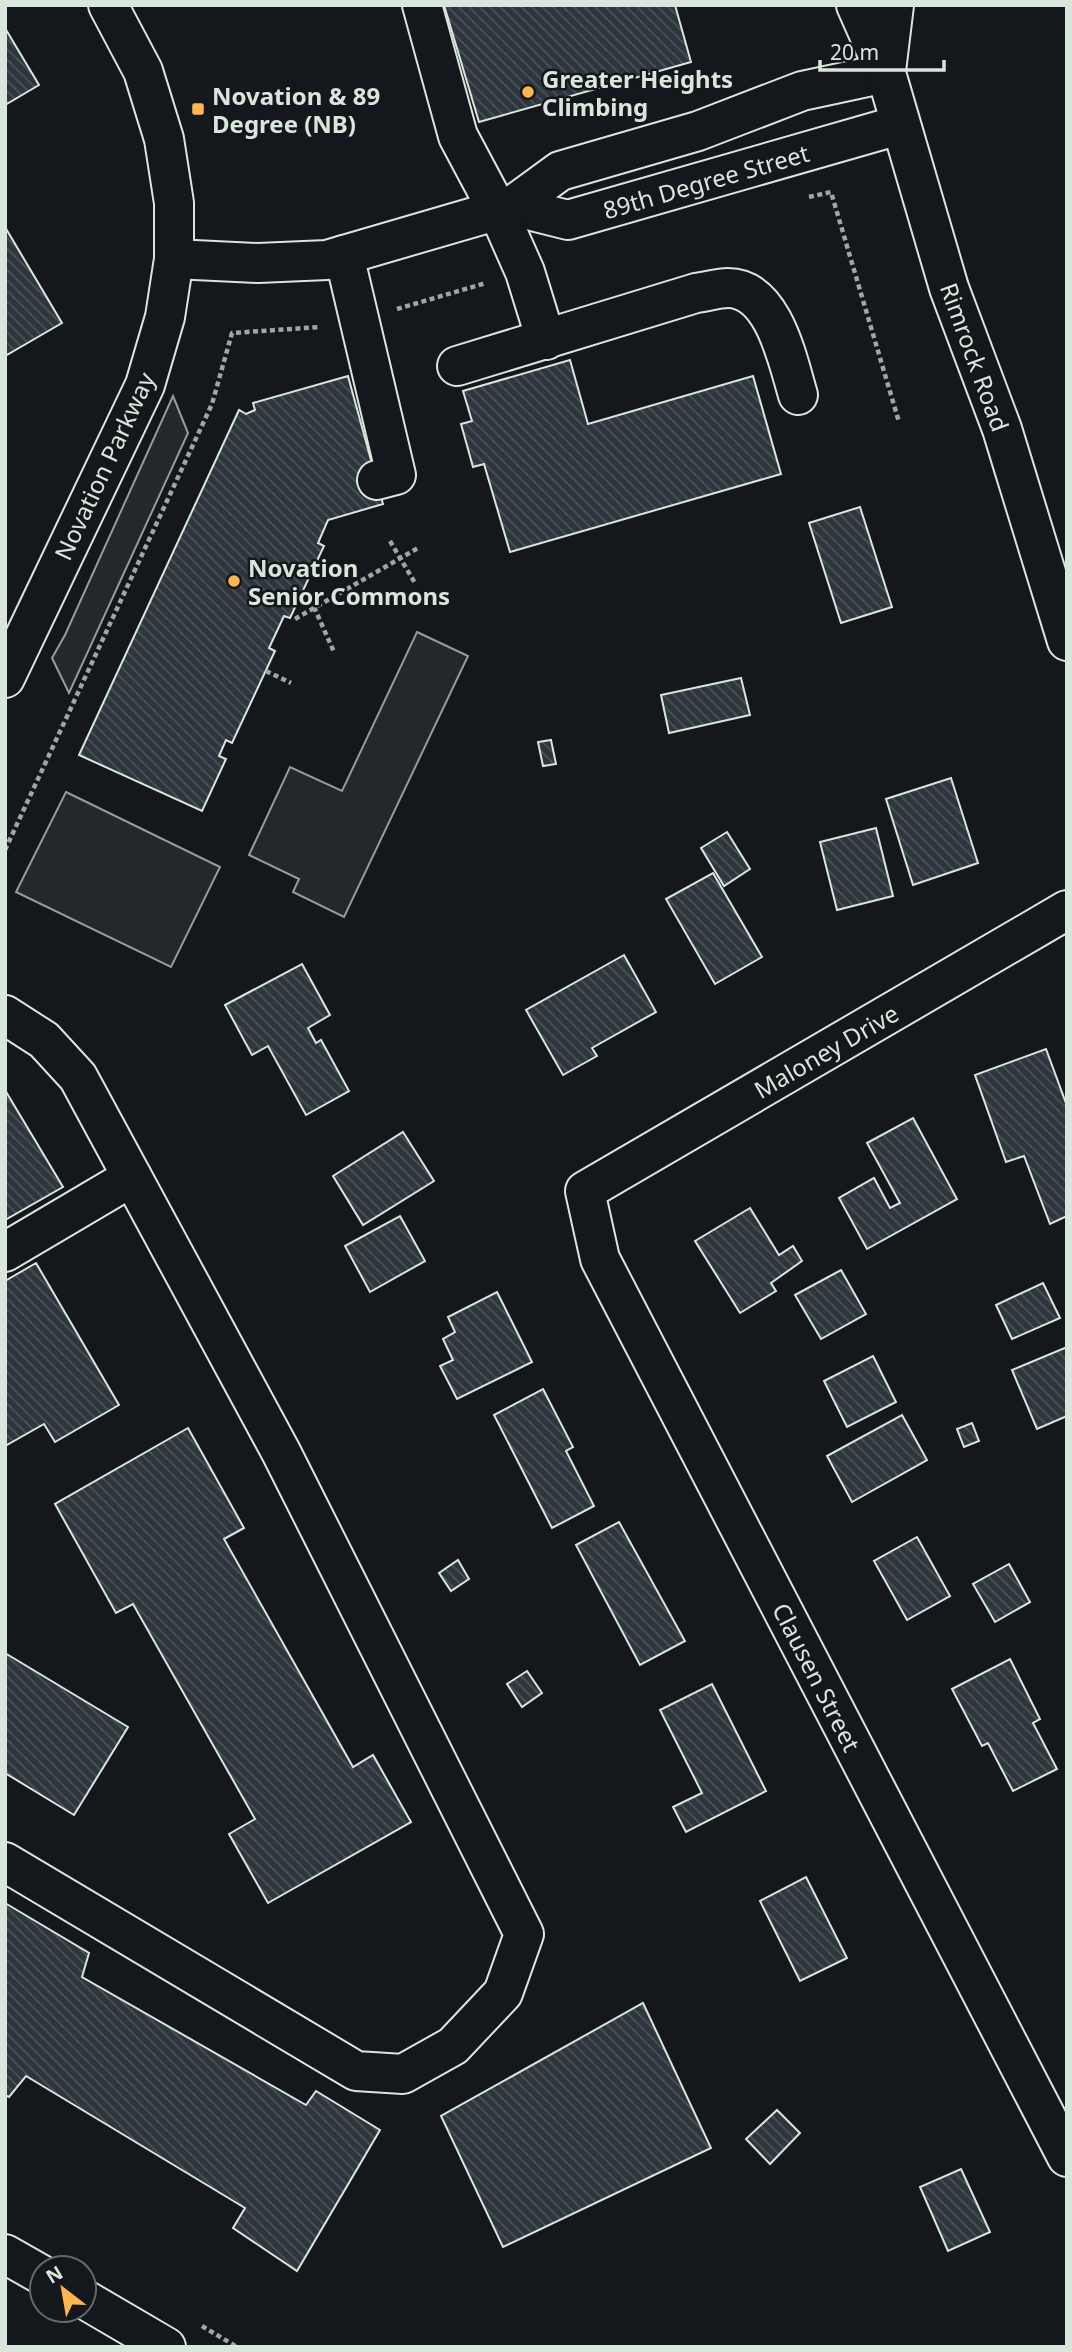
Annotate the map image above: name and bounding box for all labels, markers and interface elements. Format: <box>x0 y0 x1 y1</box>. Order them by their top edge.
scale bar <box>820 28 944 72</box>
text: 20 m <box>830 38 879 66</box>
place label: Greater Heights Climbing <box>542 62 733 123</box>
place label: Novation & 89 Degree (NB) <box>212 79 380 140</box>
marker: Greater Heights Climbing <box>520 84 536 100</box>
marker: Novation & 89 Degree (NB) <box>190 101 206 117</box>
street label: 89th Degree Street <box>599 136 813 226</box>
street label: Rimrock Road <box>933 278 1017 436</box>
street label: Novation Parkway <box>46 366 162 565</box>
place label: Novation Senior Commons <box>248 551 450 612</box>
marker: Novation Senior Commons <box>226 573 242 589</box>
street label: Maloney Drive <box>748 996 904 1106</box>
street label: Clausen Street <box>765 1597 869 1757</box>
north arrow <box>28 2254 98 2324</box>
text: N <box>41 2259 68 2290</box>

